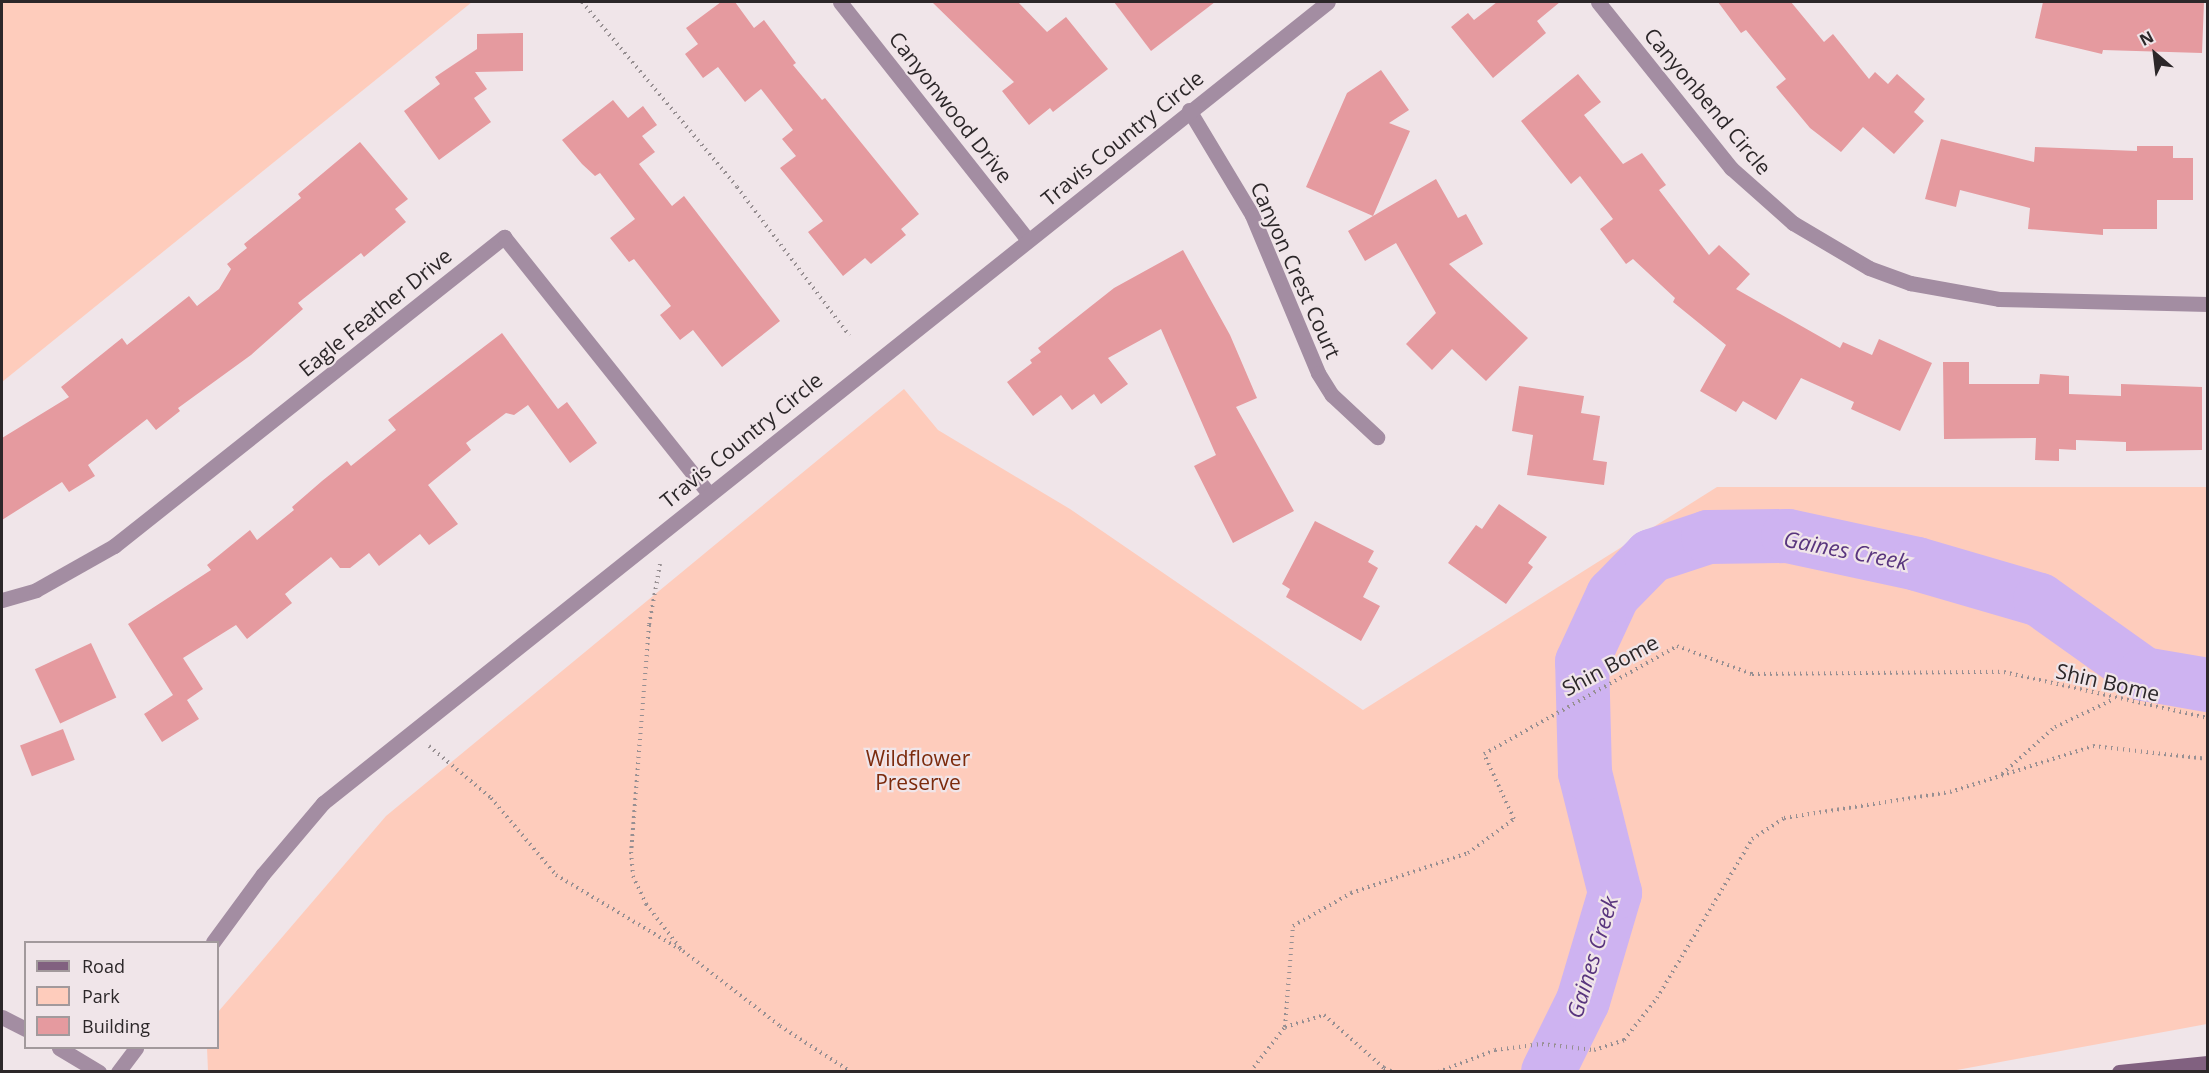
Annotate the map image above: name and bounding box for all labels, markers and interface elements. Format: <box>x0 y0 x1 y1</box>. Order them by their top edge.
street label: Canyonbend Circle <box>1639 22 1777 180</box>
north arrow <box>2125 24 2185 84</box>
text: N <box>2136 25 2157 51</box>
street label: Canyonwood Drive <box>884 26 1018 188</box>
street label: Travis Country Circle <box>1036 65 1208 211</box>
street label: Canyon Crest Court <box>1246 178 1346 362</box>
street label: Eagle Feather Drive <box>294 243 456 381</box>
street label: Travis Country Circle <box>655 367 827 513</box>
water label: Gaines Creek <box>1782 525 1910 575</box>
street label: Shin Bome <box>1558 629 1662 701</box>
street label: Shin Bome <box>2054 658 2162 706</box>
park label: Wildflower Preserve <box>866 745 970 795</box>
water label: Gaines Creek <box>1561 893 1623 1021</box>
legend <box>24 941 219 1049</box>
text: Road <box>82 954 125 978</box>
text: Park <box>82 984 120 1008</box>
text: Building <box>82 1014 150 1038</box>

